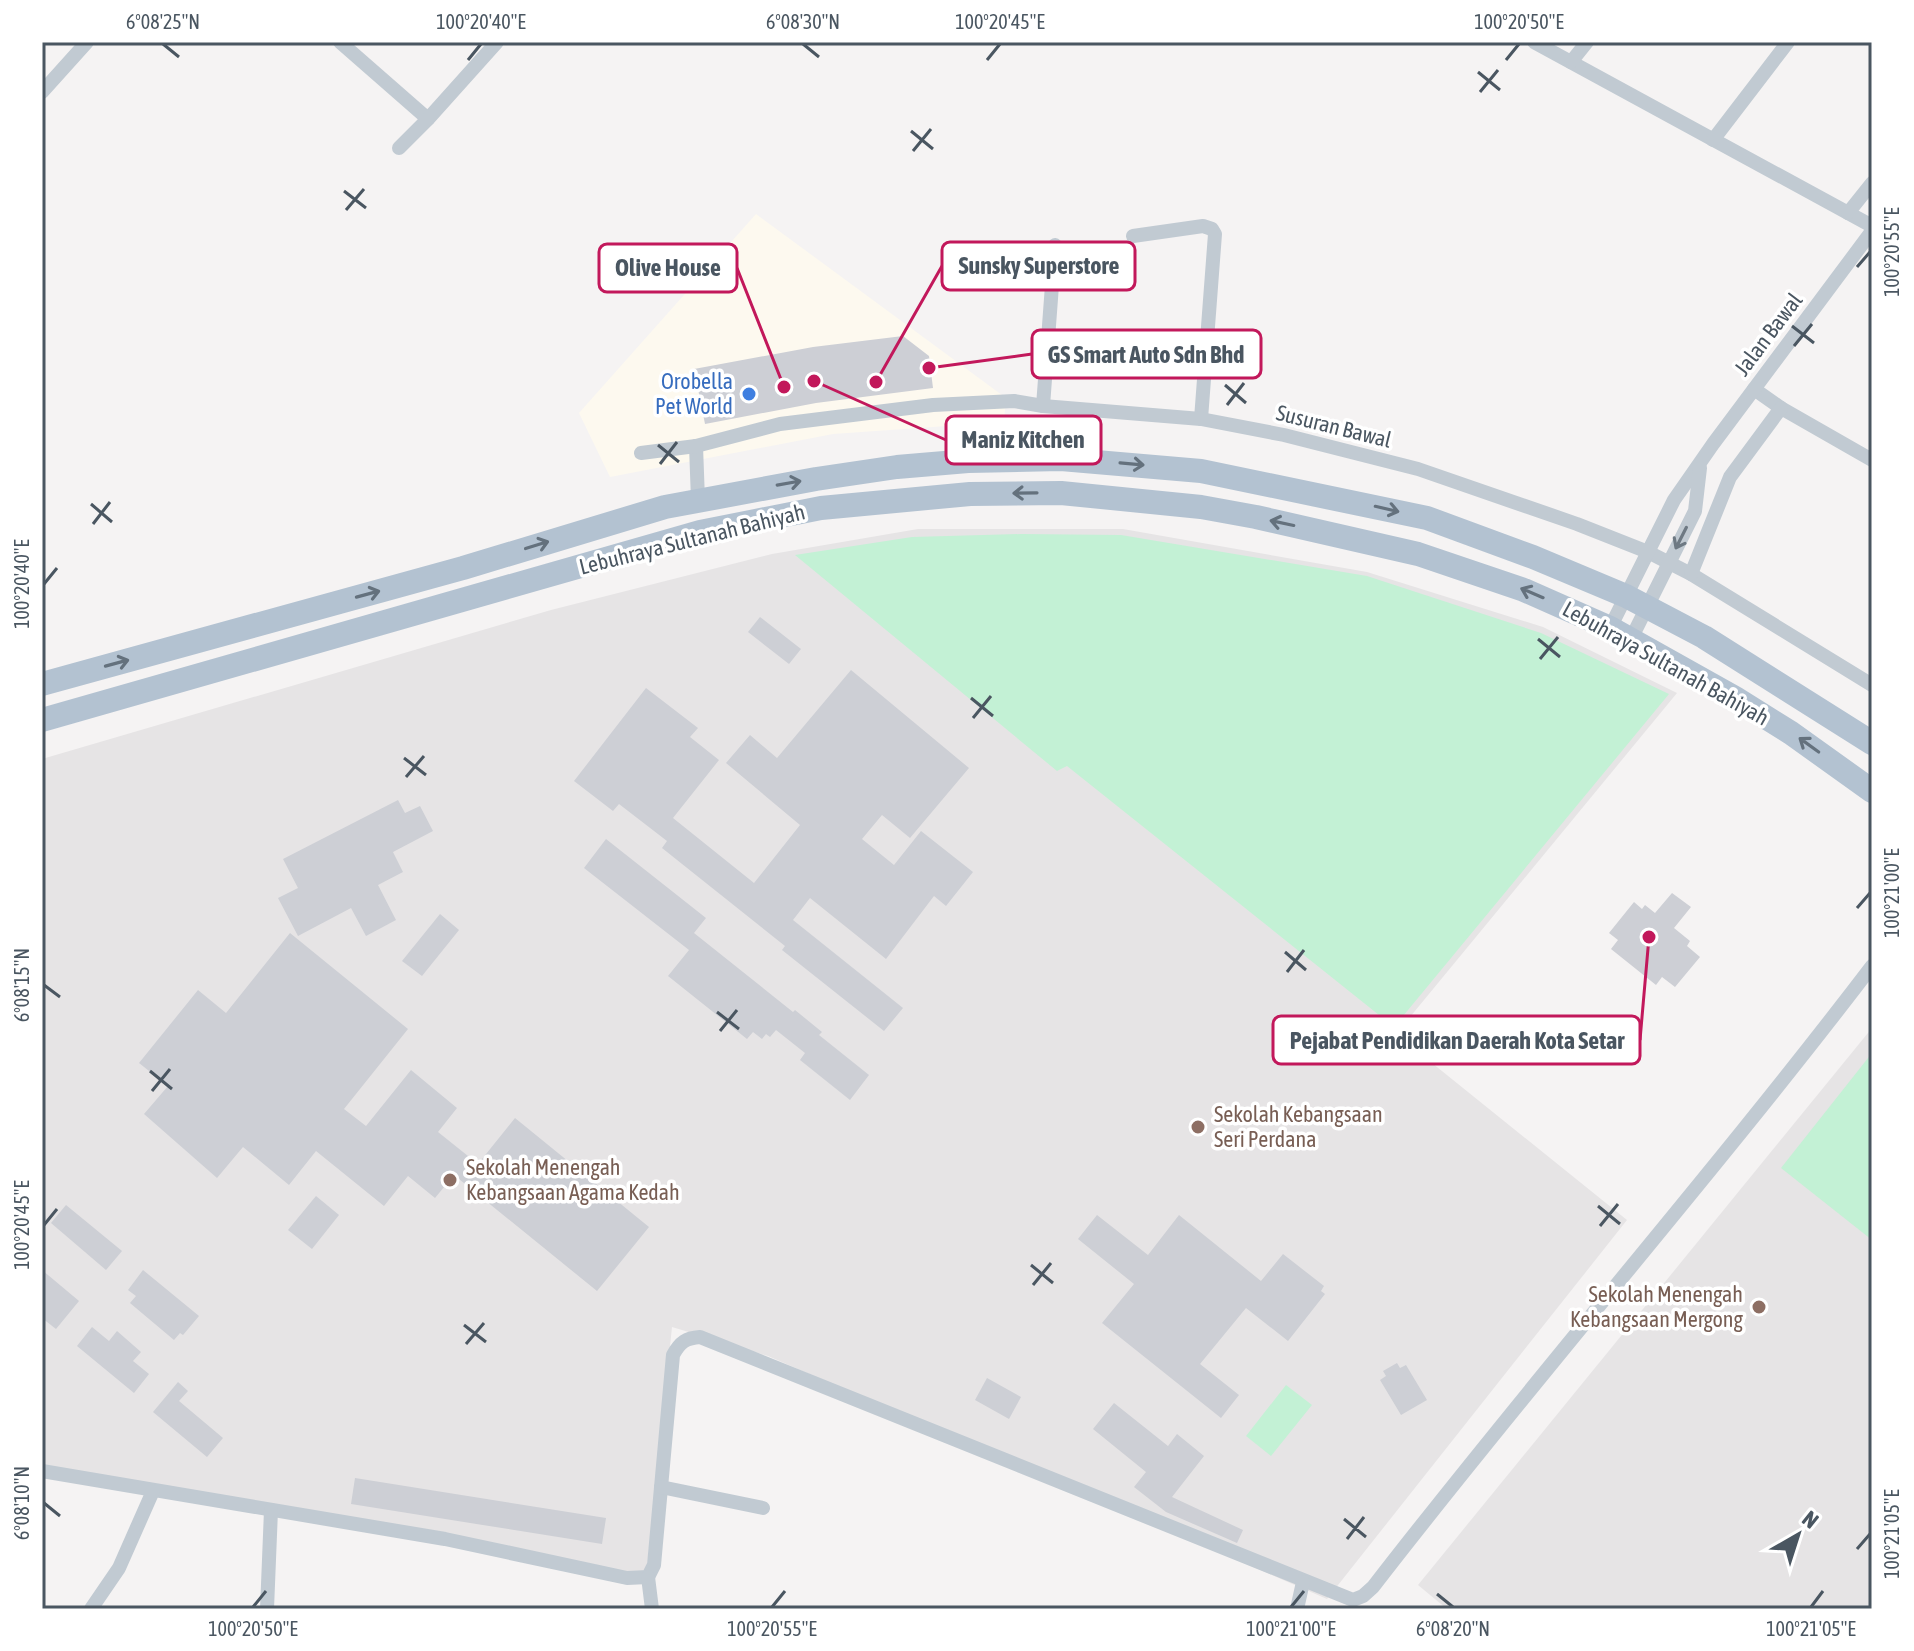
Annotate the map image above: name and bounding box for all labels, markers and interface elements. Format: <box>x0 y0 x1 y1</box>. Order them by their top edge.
text: 6°08'25"N <box>126 10 200 33</box>
text: 100°20'40"E <box>436 10 526 33</box>
text: 6°08'30"N <box>766 10 840 33</box>
text: 100°20'45"E <box>955 10 1045 33</box>
text: 100°20'50"E <box>1474 10 1564 33</box>
text: 100°20'55"E <box>1880 207 1903 297</box>
callout: Sunsky Superstore <box>942 242 1135 290</box>
callout: Olive House <box>599 244 737 292</box>
text: Sunsky Superstore <box>959 252 1120 279</box>
text: Olive House <box>615 254 721 281</box>
street label: Jalan Bawal <box>1729 287 1808 380</box>
callout: GS Smart Auto Sdn Bhd <box>1032 330 1261 378</box>
text: GS Smart Auto Sdn Bhd <box>1047 341 1245 368</box>
place label: Orobella Pet World <box>655 368 733 419</box>
marker: Orobella Pet World <box>740 385 758 403</box>
street label: Susuran Bawal <box>1274 399 1394 453</box>
callout: Maniz Kitchen <box>946 416 1101 464</box>
text: Maniz Kitchen <box>961 426 1085 453</box>
one-way arrow <box>1118 457 1145 472</box>
one-way arrow <box>776 475 802 490</box>
one-way arrow <box>1012 485 1039 501</box>
street label: Lebuhraya Sultanah Bahiyah <box>577 498 807 580</box>
one-way arrow <box>1374 502 1400 517</box>
one-way arrow <box>1270 514 1296 529</box>
one-way arrow <box>1673 525 1689 549</box>
one-way arrow <box>525 537 550 552</box>
text: 100°20'40"E <box>10 539 33 629</box>
one-way arrow <box>1520 585 1545 600</box>
one-way arrow <box>354 586 380 601</box>
street label: Lebuhraya Sultanah Bahiyah <box>1558 595 1774 731</box>
one-way arrow <box>104 655 130 670</box>
one-way arrow <box>1798 737 1820 753</box>
text: 100°21'00"E <box>1880 848 1903 938</box>
text: 6°08'15"N <box>10 948 33 1022</box>
callout: Pejabat Pendidikan Daerah Kota Setar <box>1273 1016 1640 1064</box>
text: Pejabat Pendidikan Daerah Kota Setar <box>1290 1027 1625 1054</box>
place label: Sekolah Kebangsaan Seri Perdana <box>1214 1101 1383 1152</box>
marker: Sekolah Kebangsaan Seri Perdana <box>1189 1118 1207 1136</box>
place label: Sekolah Menengah Kebangsaan Agama Kedah <box>466 1154 680 1205</box>
marker: Sekolah Menengah Kebangsaan Agama Kedah <box>441 1171 459 1189</box>
text: 100°20'45"E <box>10 1180 33 1270</box>
place label: Sekolah Menengah Kebangsaan Mergong <box>1570 1281 1744 1332</box>
marker: Sekolah Menengah Kebangsaan Mergong <box>1750 1298 1768 1316</box>
text: 6°08'10"N <box>10 1466 33 1540</box>
text: 100°21'05"E <box>1880 1489 1903 1579</box>
north arrow <box>1758 1495 1838 1575</box>
text: N <box>1797 1505 1824 1534</box>
text: 100°20'50"E <box>208 1617 298 1640</box>
text: 100°20'55"E <box>727 1617 817 1640</box>
text: 100°21'00"E <box>1246 1617 1336 1640</box>
text: 6°08'20"N <box>1416 1617 1490 1640</box>
text: 100°21'05"E <box>1766 1617 1856 1640</box>

